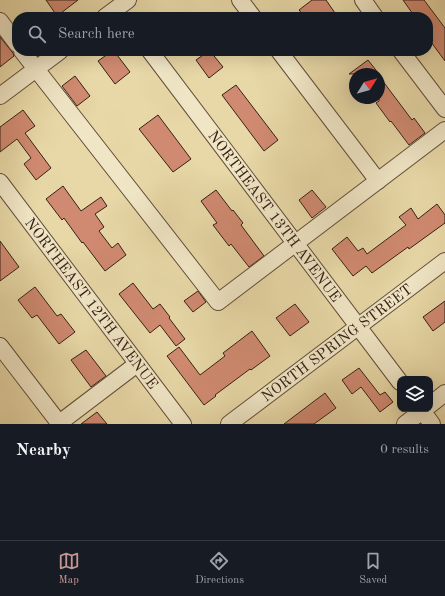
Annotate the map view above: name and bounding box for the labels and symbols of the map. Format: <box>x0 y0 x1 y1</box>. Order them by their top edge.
north arrow <box>349 68 385 104</box>
street label: NORTHEAST 13TH AVENUE <box>204 129 343 305</box>
street label: NORTHEAST 12TH AVENUE <box>21 216 160 392</box>
street label: NORTH SPRING STREET <box>259 282 416 405</box>

